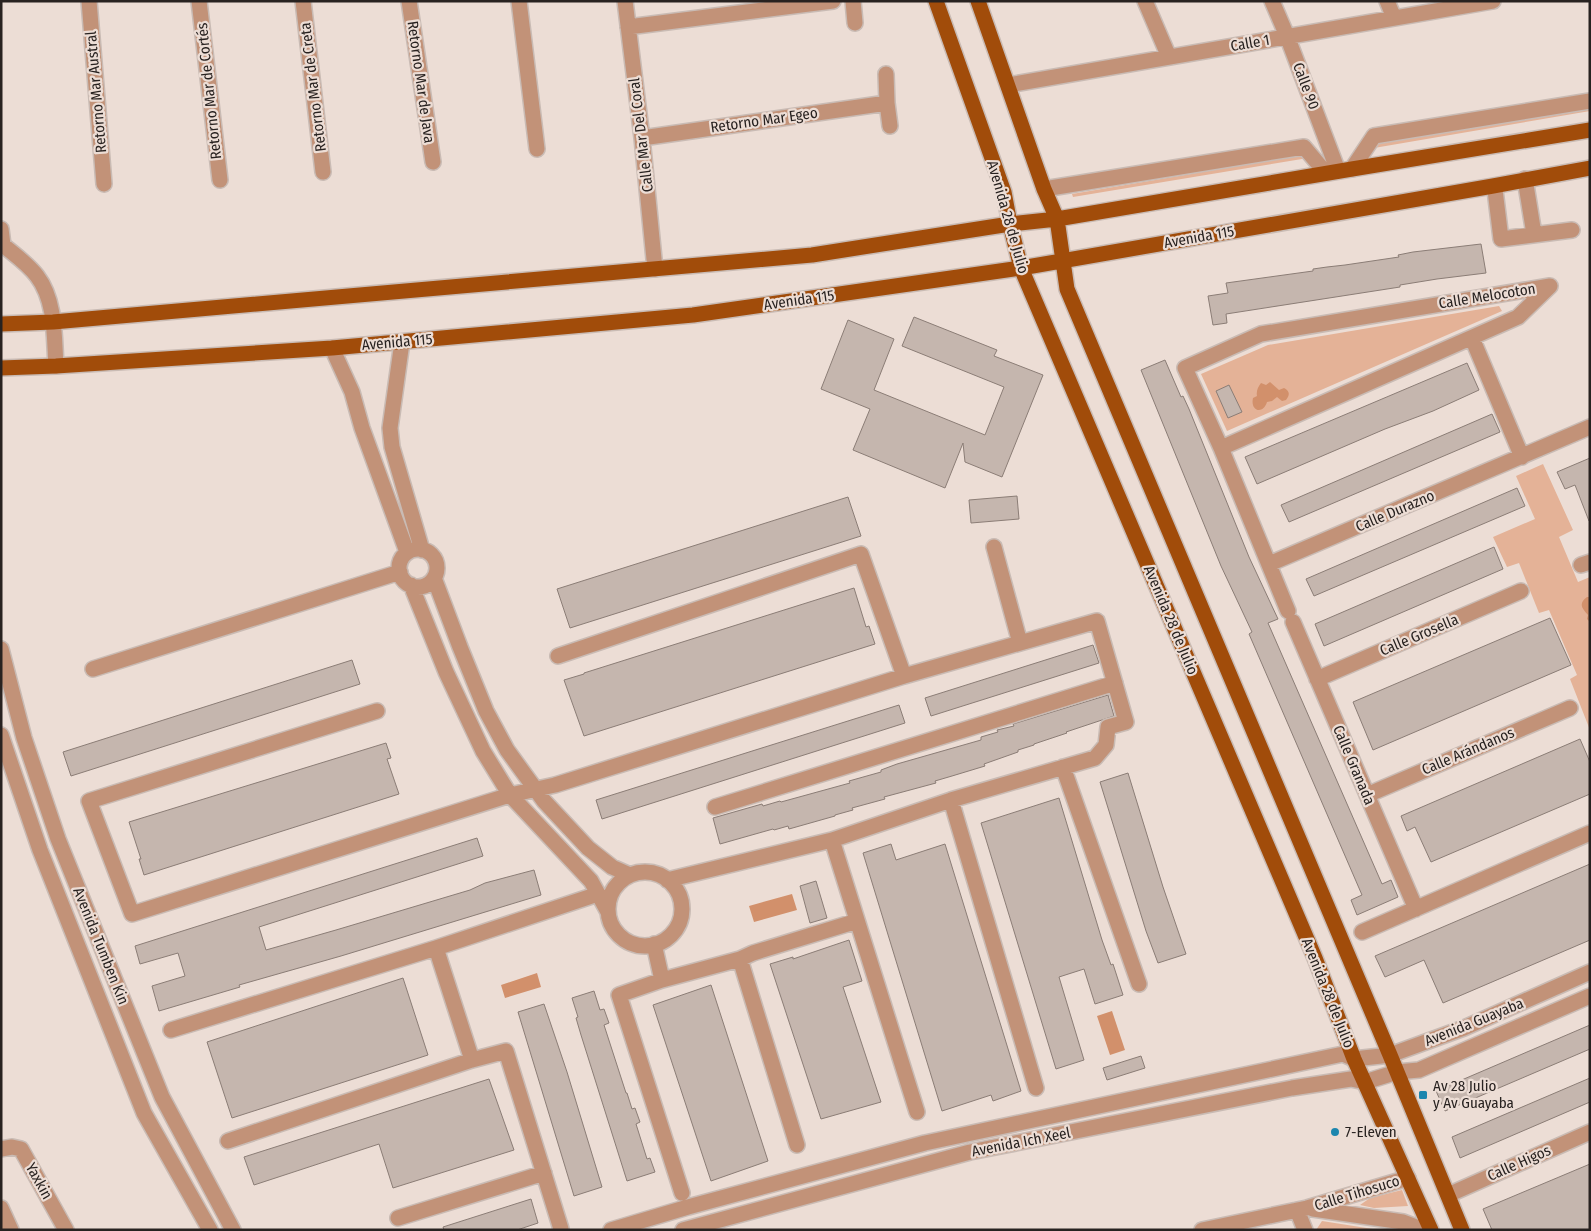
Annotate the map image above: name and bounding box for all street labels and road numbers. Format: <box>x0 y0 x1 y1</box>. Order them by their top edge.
street label: Retorno Mar de Java <box>404 20 438 144</box>
street label: Retorno Mar de Creta <box>296 21 330 153</box>
street label: Retorno Mar de Cortés <box>193 22 225 160</box>
street label: Retorno Mar Austral <box>82 30 110 154</box>
street label: Calle 1 <box>1229 31 1271 55</box>
street label: Calle 90 <box>1289 60 1323 112</box>
street label: Calle Mar Del Coral <box>625 77 657 193</box>
street label: Retorno Mar Egeo <box>709 104 819 136</box>
street label: Avenida 28 de Julio <box>983 158 1033 276</box>
street label: Avenida 115 <box>1163 222 1236 252</box>
street label: Calle Melocoton <box>1437 279 1537 313</box>
street label: Avenida 115 <box>763 286 835 314</box>
street label: Avenida 115 <box>361 330 433 354</box>
street label: Calle Durazno <box>1353 486 1437 536</box>
street label: Avenida 28 de Julio <box>1140 563 1202 677</box>
street label: Calle Grosella <box>1377 610 1461 660</box>
street label: Calle Granada <box>1329 722 1379 808</box>
street label: Calle Arándanos <box>1419 723 1517 779</box>
street label: Avenida Tumben Kin <box>69 885 133 1007</box>
street label: Avenida 28 de Julio <box>1298 936 1358 1051</box>
street label: Avenida Guayaba <box>1422 994 1526 1050</box>
street label: Avenida Ich Xeel <box>970 1124 1072 1160</box>
street label: Calle Higos <box>1485 1141 1553 1185</box>
street label: Yaxkin <box>22 1160 56 1202</box>
street label: Calle Tihosuco <box>1312 1171 1402 1215</box>

